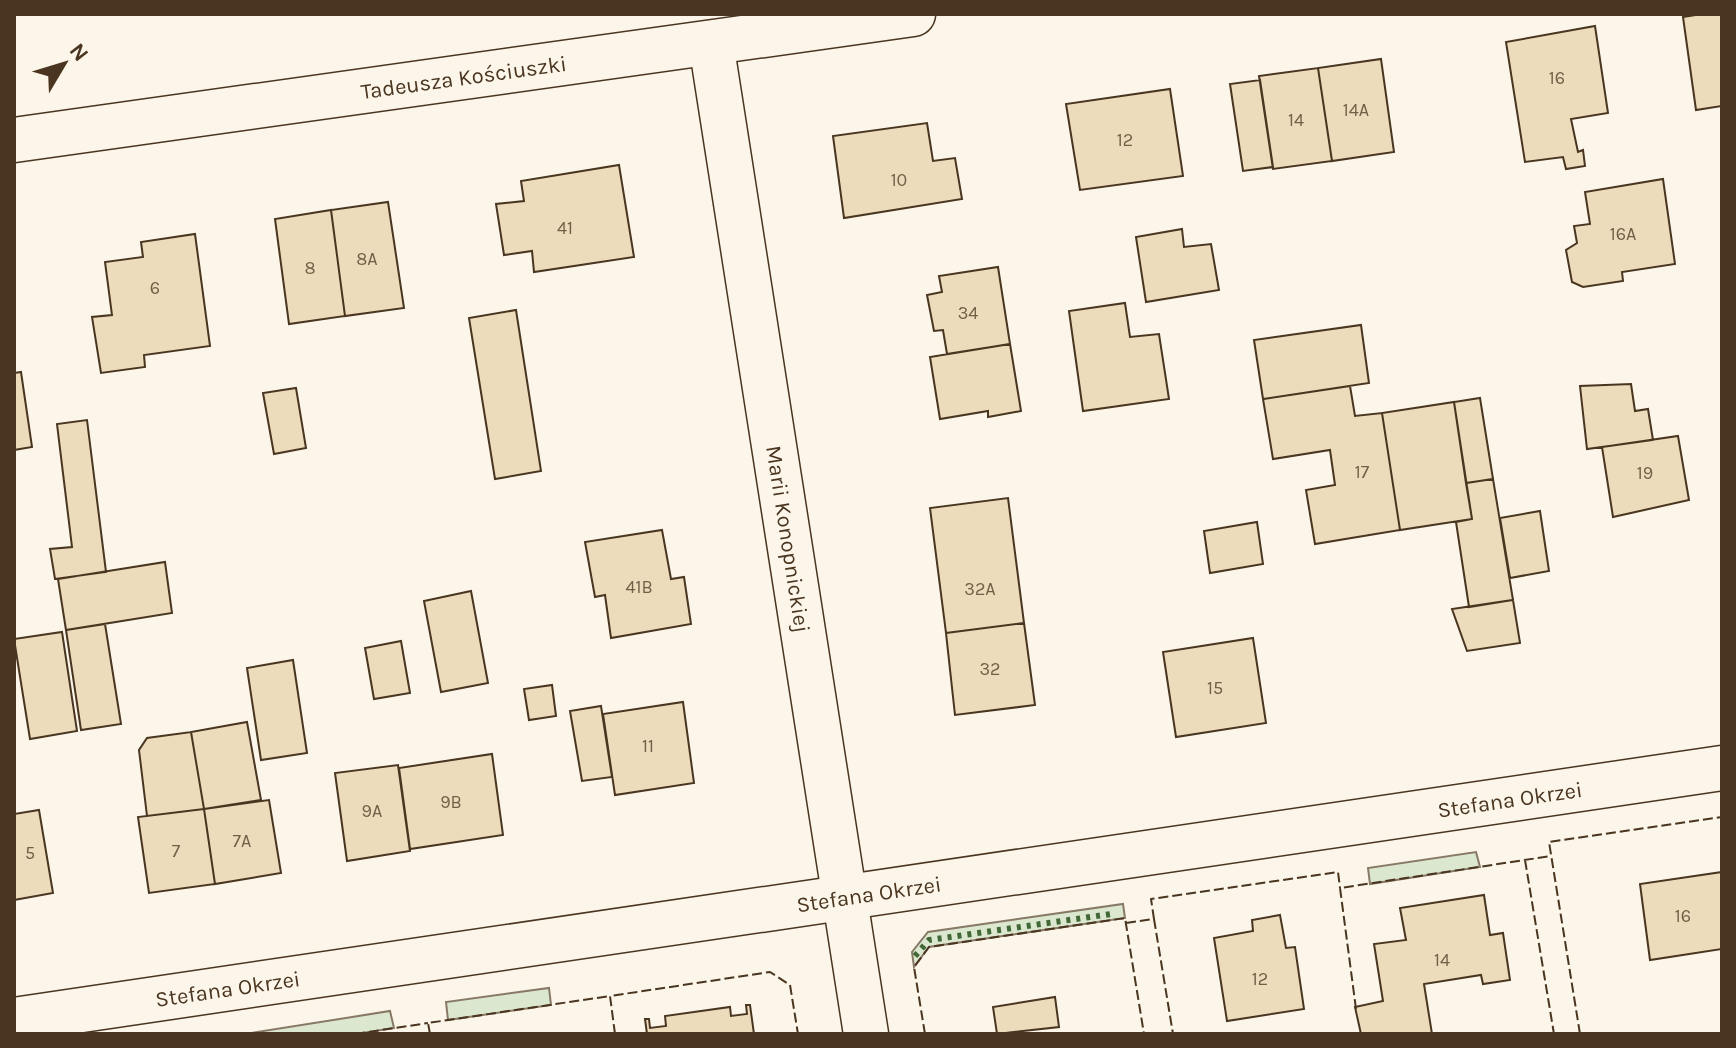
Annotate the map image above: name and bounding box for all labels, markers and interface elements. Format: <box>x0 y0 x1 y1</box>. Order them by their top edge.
north arrow <box>24 24 104 104</box>
text: N <box>64 38 94 67</box>
street label: Tadeusza Kościuszki <box>359 51 568 105</box>
house number: 16 <box>1549 67 1565 89</box>
house number: 14A <box>1343 99 1369 121</box>
house number: 14 <box>1288 109 1304 131</box>
house number: 12 <box>1117 129 1133 151</box>
house number: 10 <box>891 169 907 191</box>
house number: 41 <box>557 217 573 239</box>
house number: 16A <box>1610 223 1636 245</box>
house number: 8A <box>356 248 378 270</box>
house number: 8 <box>304 257 316 279</box>
house number: 6 <box>150 277 160 299</box>
house number: 34 <box>958 302 978 324</box>
street label: Marii Konopnickiej <box>760 444 815 635</box>
house number: 17 <box>1355 461 1370 483</box>
house number: 19 <box>1637 462 1653 484</box>
house number: 41B <box>625 576 653 598</box>
house number: 32A <box>964 578 996 600</box>
house number: 32 <box>979 658 1001 680</box>
house number: 15 <box>1207 677 1223 699</box>
house number: 11 <box>642 735 654 757</box>
street label: Stefana Okrzei <box>1436 777 1584 824</box>
house number: 9B <box>440 791 462 813</box>
house number: 9A <box>362 800 382 822</box>
house number: 7A <box>233 830 251 852</box>
house number: 7 <box>172 840 181 862</box>
house number: 5 <box>25 842 35 864</box>
street label: Stefana Okrzei <box>795 871 943 918</box>
house number: 16 <box>1675 905 1691 927</box>
house number: 14 <box>1434 949 1450 971</box>
street label: Stefana Okrzei <box>154 966 302 1013</box>
house number: 12 <box>1252 968 1268 990</box>

